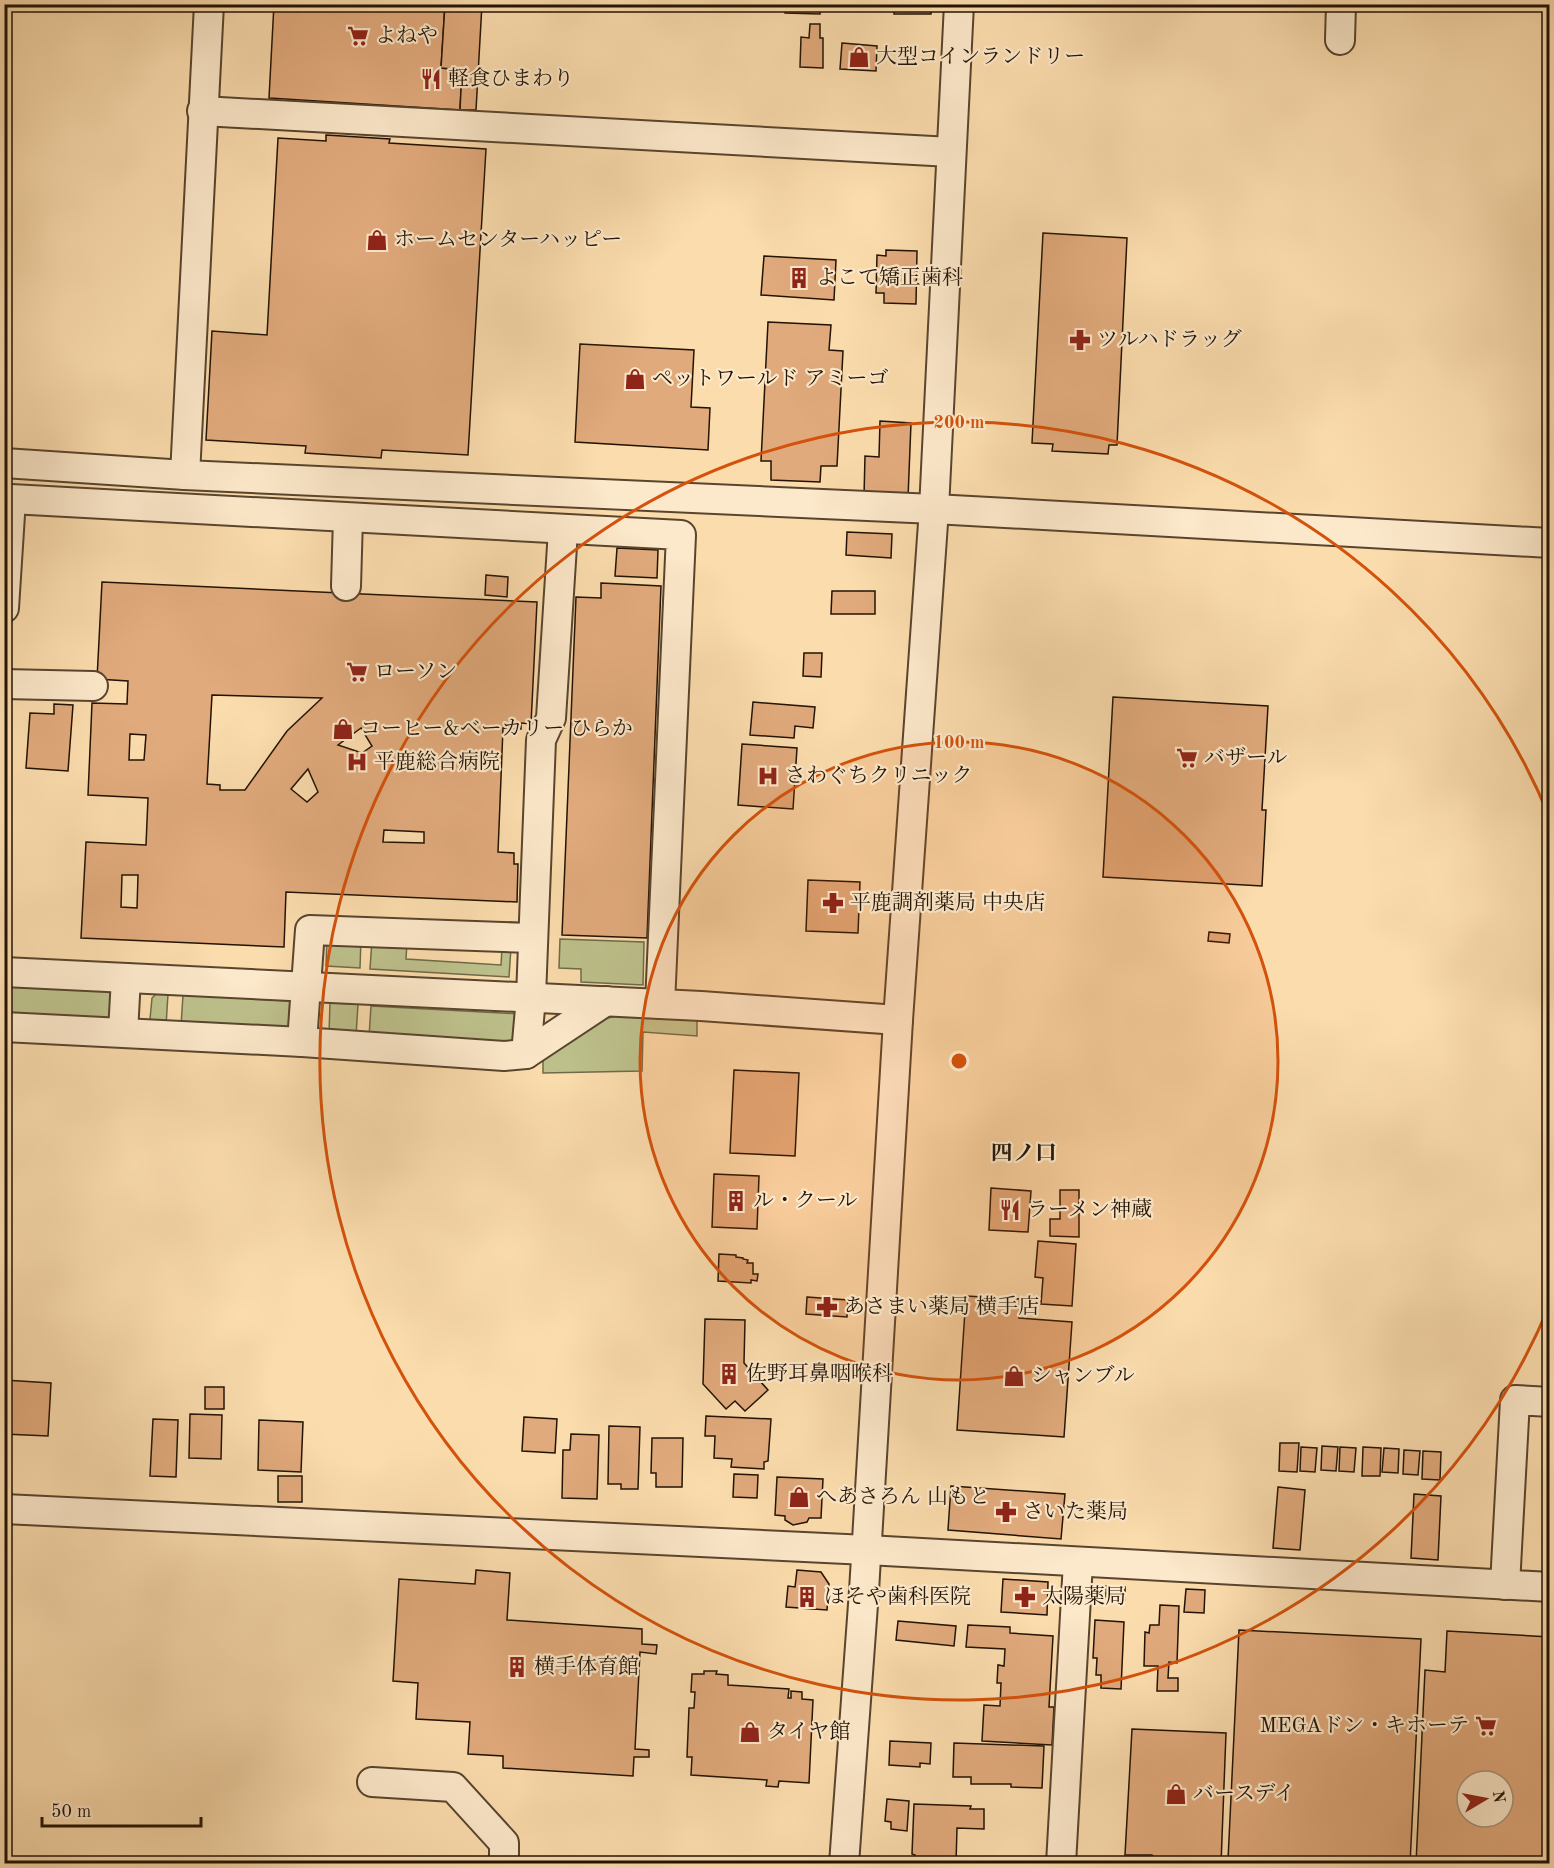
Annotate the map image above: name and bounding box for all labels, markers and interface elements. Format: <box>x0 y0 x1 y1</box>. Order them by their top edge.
supermarket icon: よねや <box>346 24 370 48</box>
place label: よねや <box>375 25 438 47</box>
shop icon: 大型コインランドリー <box>847 45 871 69</box>
place label: 大型コインランドリー <box>876 45 1085 68</box>
restaurant icon: 軽食ひまわり <box>419 67 443 91</box>
place label: 軽食ひまわり <box>448 67 574 90</box>
shop icon: ホームセンターハッピー <box>365 228 389 252</box>
place label: ホームセンターハッピー <box>394 229 622 251</box>
building icon: よこて矯正歯科 <box>787 266 811 290</box>
place label: よこて矯正歯科 <box>816 266 963 289</box>
pharmacy icon: ツルハドラッグ <box>1068 328 1092 352</box>
place label: ツルハドラッグ <box>1097 329 1242 351</box>
shop icon: ペットワールド アミーゴ <box>623 367 647 391</box>
place label: ペットワールド アミーゴ <box>652 368 888 390</box>
text: 200 m <box>934 414 984 432</box>
supermarket icon: ローソン <box>345 660 369 684</box>
place label: ローソン <box>374 662 457 683</box>
shop icon: コーヒー&ベーカリー ひらか <box>331 717 355 741</box>
place label: コーヒー&ベーカリー ひらか <box>360 718 633 740</box>
text: 100 m <box>934 734 984 752</box>
supermarket icon: バザール <box>1175 746 1199 770</box>
place label: バザール <box>1204 746 1288 769</box>
hospital icon: 平鹿総合病院 <box>345 750 369 774</box>
place label: 平鹿総合病院 <box>374 750 500 773</box>
hospital icon: さわぐちクリニック <box>756 764 780 788</box>
place label: さわぐちクリニック <box>785 765 973 787</box>
pharmacy icon: 平鹿調剤薬局 中央店 <box>821 891 845 915</box>
place label: 平鹿調剤薬局 中央店 <box>850 891 1045 914</box>
centre of rings <box>949 1051 969 1071</box>
district label: 四ノ口 <box>991 1142 1057 1165</box>
building icon: ル・クール <box>724 1189 748 1213</box>
place label: ル・クール <box>753 1190 858 1212</box>
restaurant icon: ラーメン神蔵 <box>998 1198 1022 1222</box>
place label: ラーメン神蔵 <box>1027 1198 1152 1221</box>
pharmacy icon: あさまい薬局 横手店 <box>815 1295 839 1319</box>
place label: あさまい薬局 横手店 <box>844 1295 1039 1318</box>
building icon: 佐野耳鼻咽喉科 <box>717 1362 741 1386</box>
place label: 佐野耳鼻咽喉科 <box>746 1362 893 1385</box>
shop icon: シャンブル <box>1002 1364 1026 1388</box>
place label: シャンブル <box>1031 1364 1135 1387</box>
shop icon: へあさろん 山もと <box>787 1485 811 1509</box>
place label: へあさろん 山もと <box>816 1485 990 1508</box>
pharmacy icon: さいた薬局 <box>994 1500 1018 1524</box>
place label: さいた薬局 <box>1023 1500 1128 1523</box>
building icon: ほそや歯科医院 <box>795 1585 819 1609</box>
place label: ほそや歯科医院 <box>824 1585 971 1608</box>
pharmacy icon: 太陽薬局 <box>1013 1585 1037 1609</box>
place label: 太陽薬局 <box>1042 1585 1126 1608</box>
building icon: 横手体育館 <box>505 1655 529 1679</box>
place label: 横手体育館 <box>534 1655 639 1678</box>
supermarket icon: MEGAドン・キホーテ <box>1474 1714 1498 1738</box>
place label: MEGAドン・キホーテ <box>1259 1716 1469 1737</box>
shop icon: タイヤ館 <box>738 1720 762 1744</box>
place label: タイヤ館 <box>767 1720 851 1743</box>
north arrow <box>1455 1769 1515 1829</box>
shop icon: バースデイ <box>1164 1782 1188 1806</box>
place label: バースデイ <box>1193 1782 1295 1805</box>
text: N <box>1489 1789 1507 1805</box>
scale bar <box>42 1790 201 1828</box>
text: 50 m <box>51 1803 91 1821</box>

